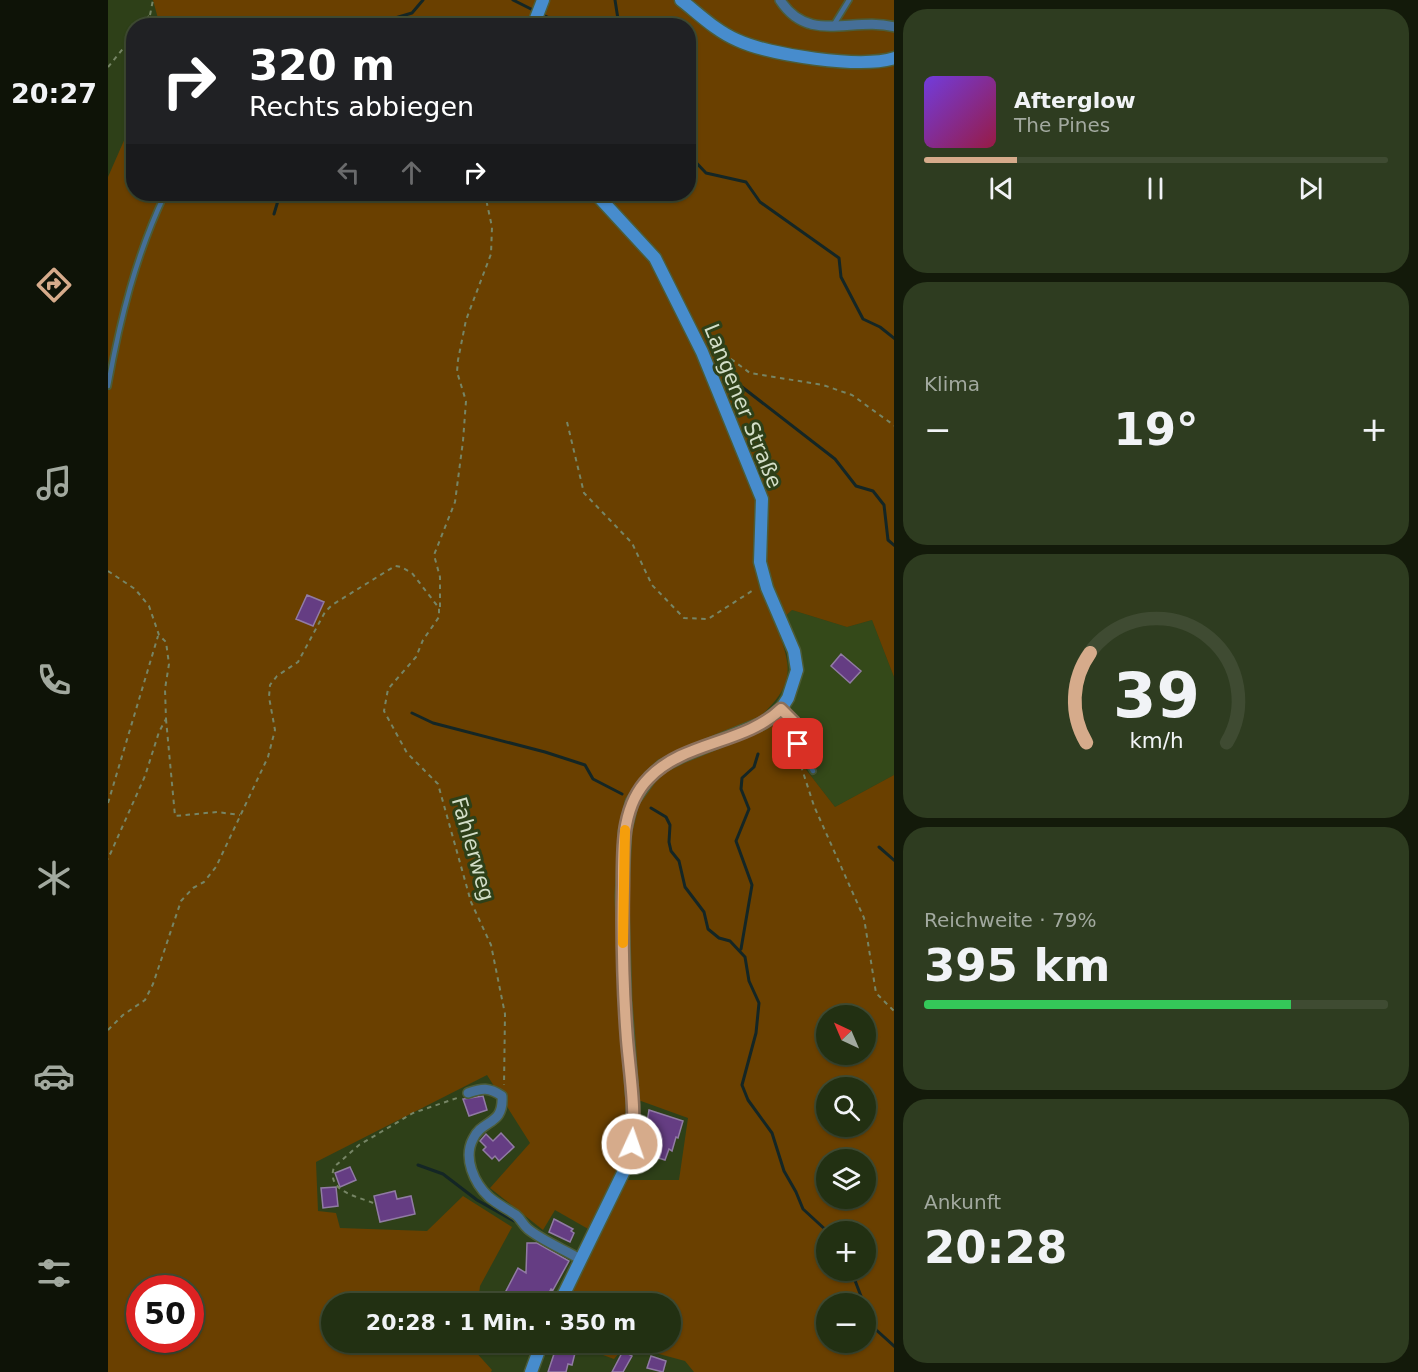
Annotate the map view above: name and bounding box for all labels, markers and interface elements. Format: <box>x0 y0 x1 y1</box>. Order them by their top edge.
text: 320 m <box>249 41 395 90</box>
icon: right <box>150 42 228 120</box>
text: 20:27 <box>11 78 97 109</box>
text: Afterglow <box>1014 88 1136 113</box>
text: Rechts abbiegen <box>249 91 474 122</box>
text: The Pines <box>1014 113 1110 137</box>
icon: left <box>332 156 365 189</box>
icon: ahead <box>395 156 428 189</box>
icon: right <box>458 156 491 189</box>
icon: previous <box>985 172 1018 205</box>
icon: pause <box>1139 172 1172 205</box>
icon: next <box>1294 172 1327 205</box>
icon: directions <box>33 264 75 306</box>
street label: Langener Straße <box>699 320 787 492</box>
text: Klima <box>924 372 980 396</box>
text: 19° <box>1113 403 1199 456</box>
text: − <box>924 410 952 449</box>
text: + <box>1360 410 1388 449</box>
icon: music <box>33 462 75 504</box>
icon: phone <box>33 659 75 701</box>
text: 39 <box>1113 659 1199 732</box>
pin <box>772 718 823 769</box>
icon: arrive <box>781 727 814 760</box>
text: km/h <box>1129 728 1183 753</box>
street label: Fahlerweg <box>447 794 499 904</box>
icon: climate <box>33 857 75 899</box>
text: Reichweite · 79% <box>924 908 1096 932</box>
text: 395 km <box>924 939 1110 992</box>
north arrow <box>816 1005 876 1065</box>
map controls <box>816 1005 876 1353</box>
icon: car <box>33 1055 75 1097</box>
button: search <box>816 1077 876 1137</box>
position arrow <box>600 1112 664 1176</box>
button: layers <box>816 1149 876 1209</box>
text: Ankunft <box>924 1190 1001 1214</box>
button: + <box>816 1221 876 1281</box>
text: 20:28 <box>924 1221 1067 1274</box>
icon: filters <box>33 1252 75 1294</box>
speed limit sign: 50 <box>126 1275 204 1353</box>
button: − <box>816 1293 876 1353</box>
text: 20:28 · 1 Min. · 350 m <box>366 1310 636 1335</box>

